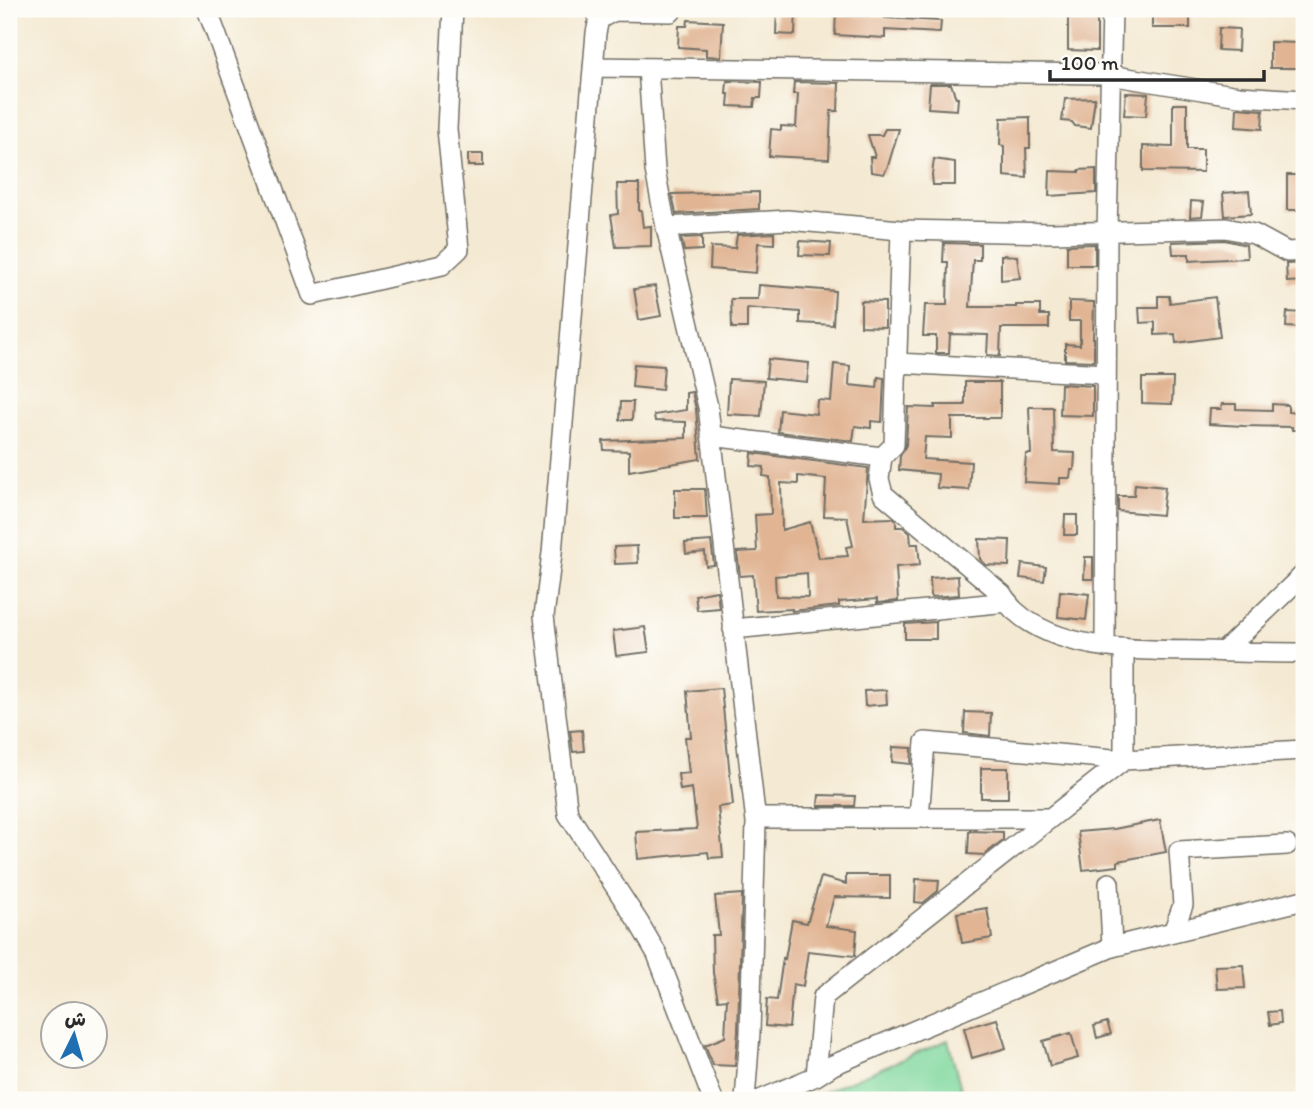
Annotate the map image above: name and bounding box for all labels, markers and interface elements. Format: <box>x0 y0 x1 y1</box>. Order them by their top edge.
scale bar <box>1050 38 1264 82</box>
text: 100 m <box>1061 50 1119 75</box>
north arrow <box>38 1000 108 1070</box>
text: ش <box>64 1006 87 1031</box>

